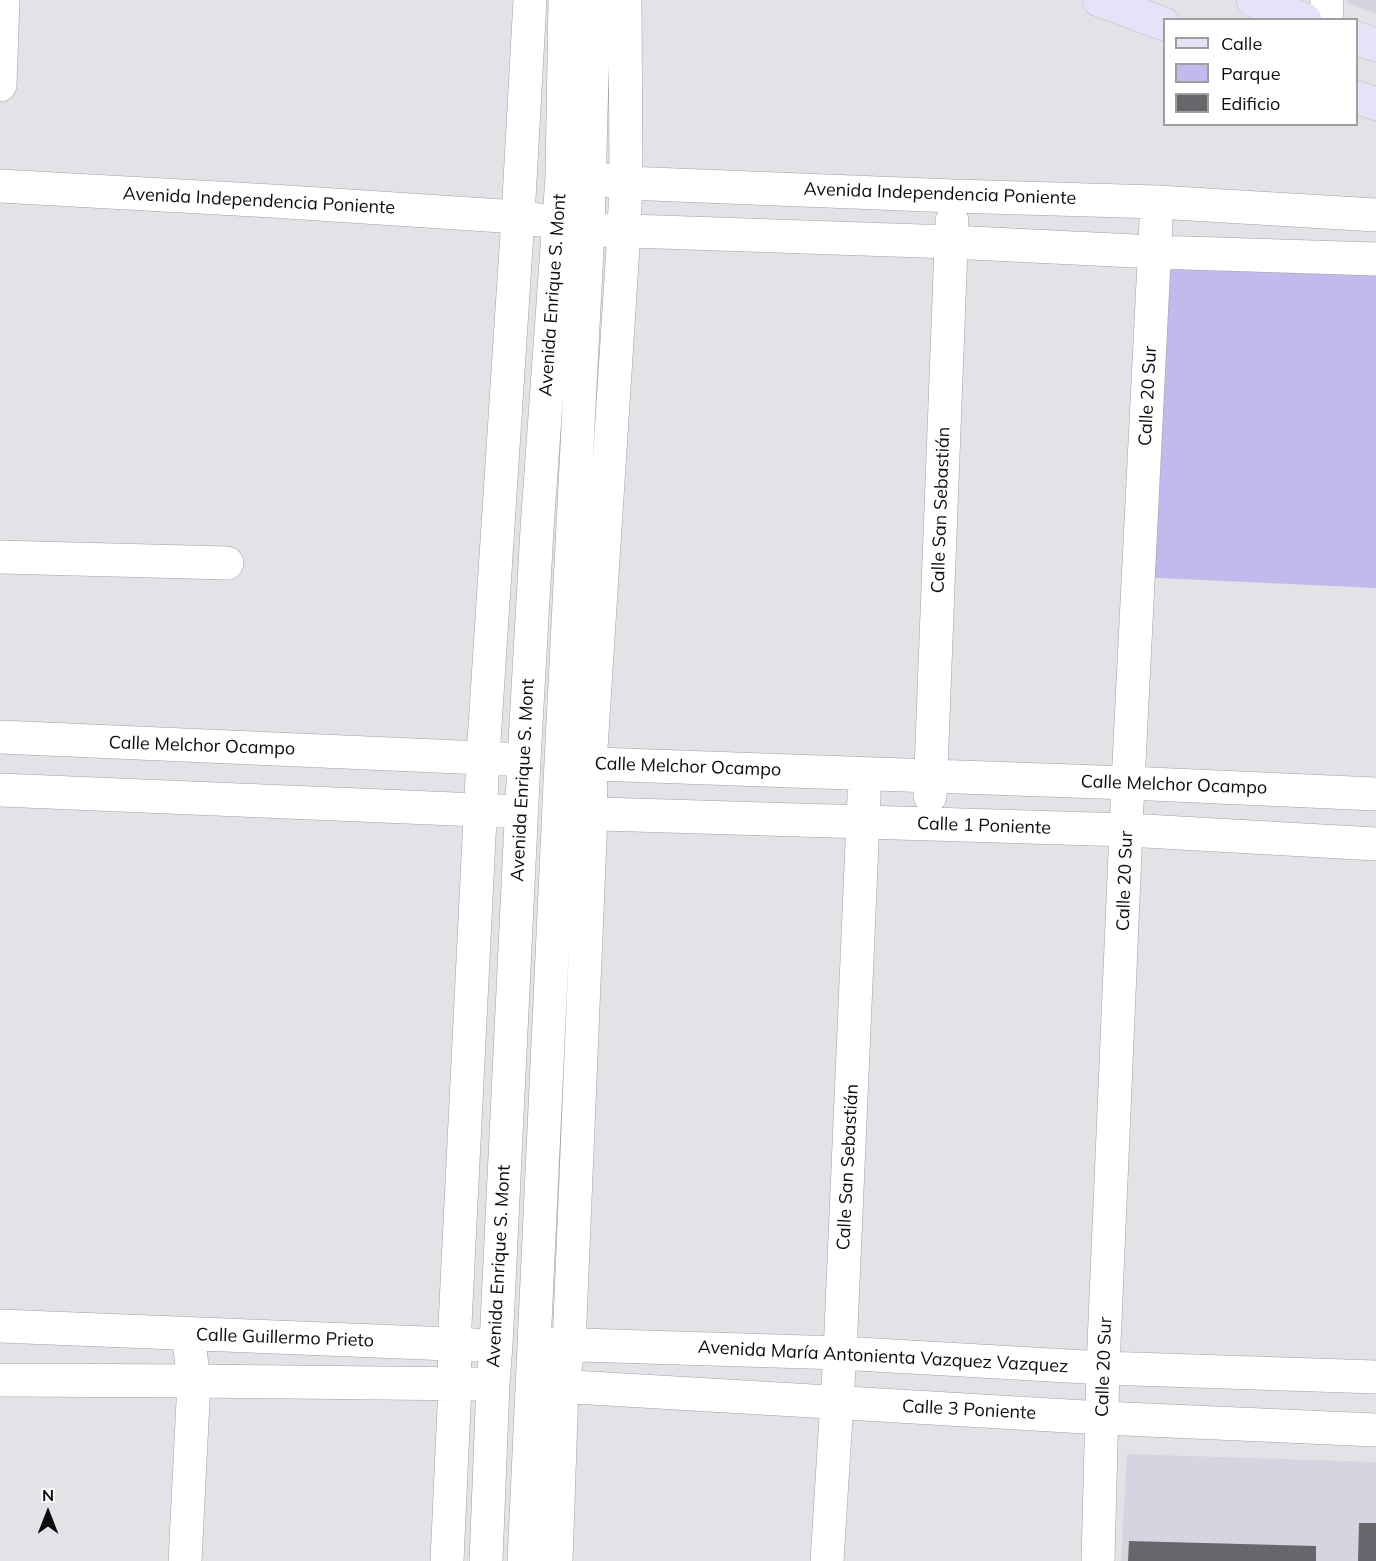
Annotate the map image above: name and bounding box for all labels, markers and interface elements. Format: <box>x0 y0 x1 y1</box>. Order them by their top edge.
legend <box>1163 18 1358 126</box>
text: Calle <box>1221 32 1262 55</box>
text: Parque <box>1221 62 1280 85</box>
text: Edificio <box>1221 92 1280 115</box>
street label: Avenida Independencia Poniente <box>803 178 1077 210</box>
street label: Avenida Independencia Poniente <box>122 183 396 219</box>
street label: Avenida Enrique S. Mont <box>535 193 571 397</box>
street label: Calle 20 Sur <box>1135 345 1161 447</box>
street label: Calle San Sebastián <box>927 426 955 594</box>
street label: Avenida Enrique S. Mont <box>507 678 539 882</box>
street label: Calle Melchor Ocampo <box>108 732 296 760</box>
street label: Calle Melchor Ocampo <box>594 753 782 781</box>
street label: Calle Melchor Ocampo <box>1080 771 1268 799</box>
street label: Calle 1 Poniente <box>917 813 1051 839</box>
street label: Calle 20 Sur <box>1112 831 1138 931</box>
street label: Calle San Sebastián <box>833 1083 863 1251</box>
street label: Avenida Enrique S. Mont <box>483 1164 515 1368</box>
street label: Calle 20 Sur <box>1091 1317 1117 1417</box>
street label: Calle Guillermo Prieto <box>196 1324 374 1352</box>
street label: Avenida María Antonienta Vazquez Vazquez <box>697 1337 1069 1377</box>
street label: Calle 3 Poniente <box>901 1396 1037 1424</box>
north arrow <box>18 1483 78 1543</box>
text: N <box>42 1485 54 1505</box>

